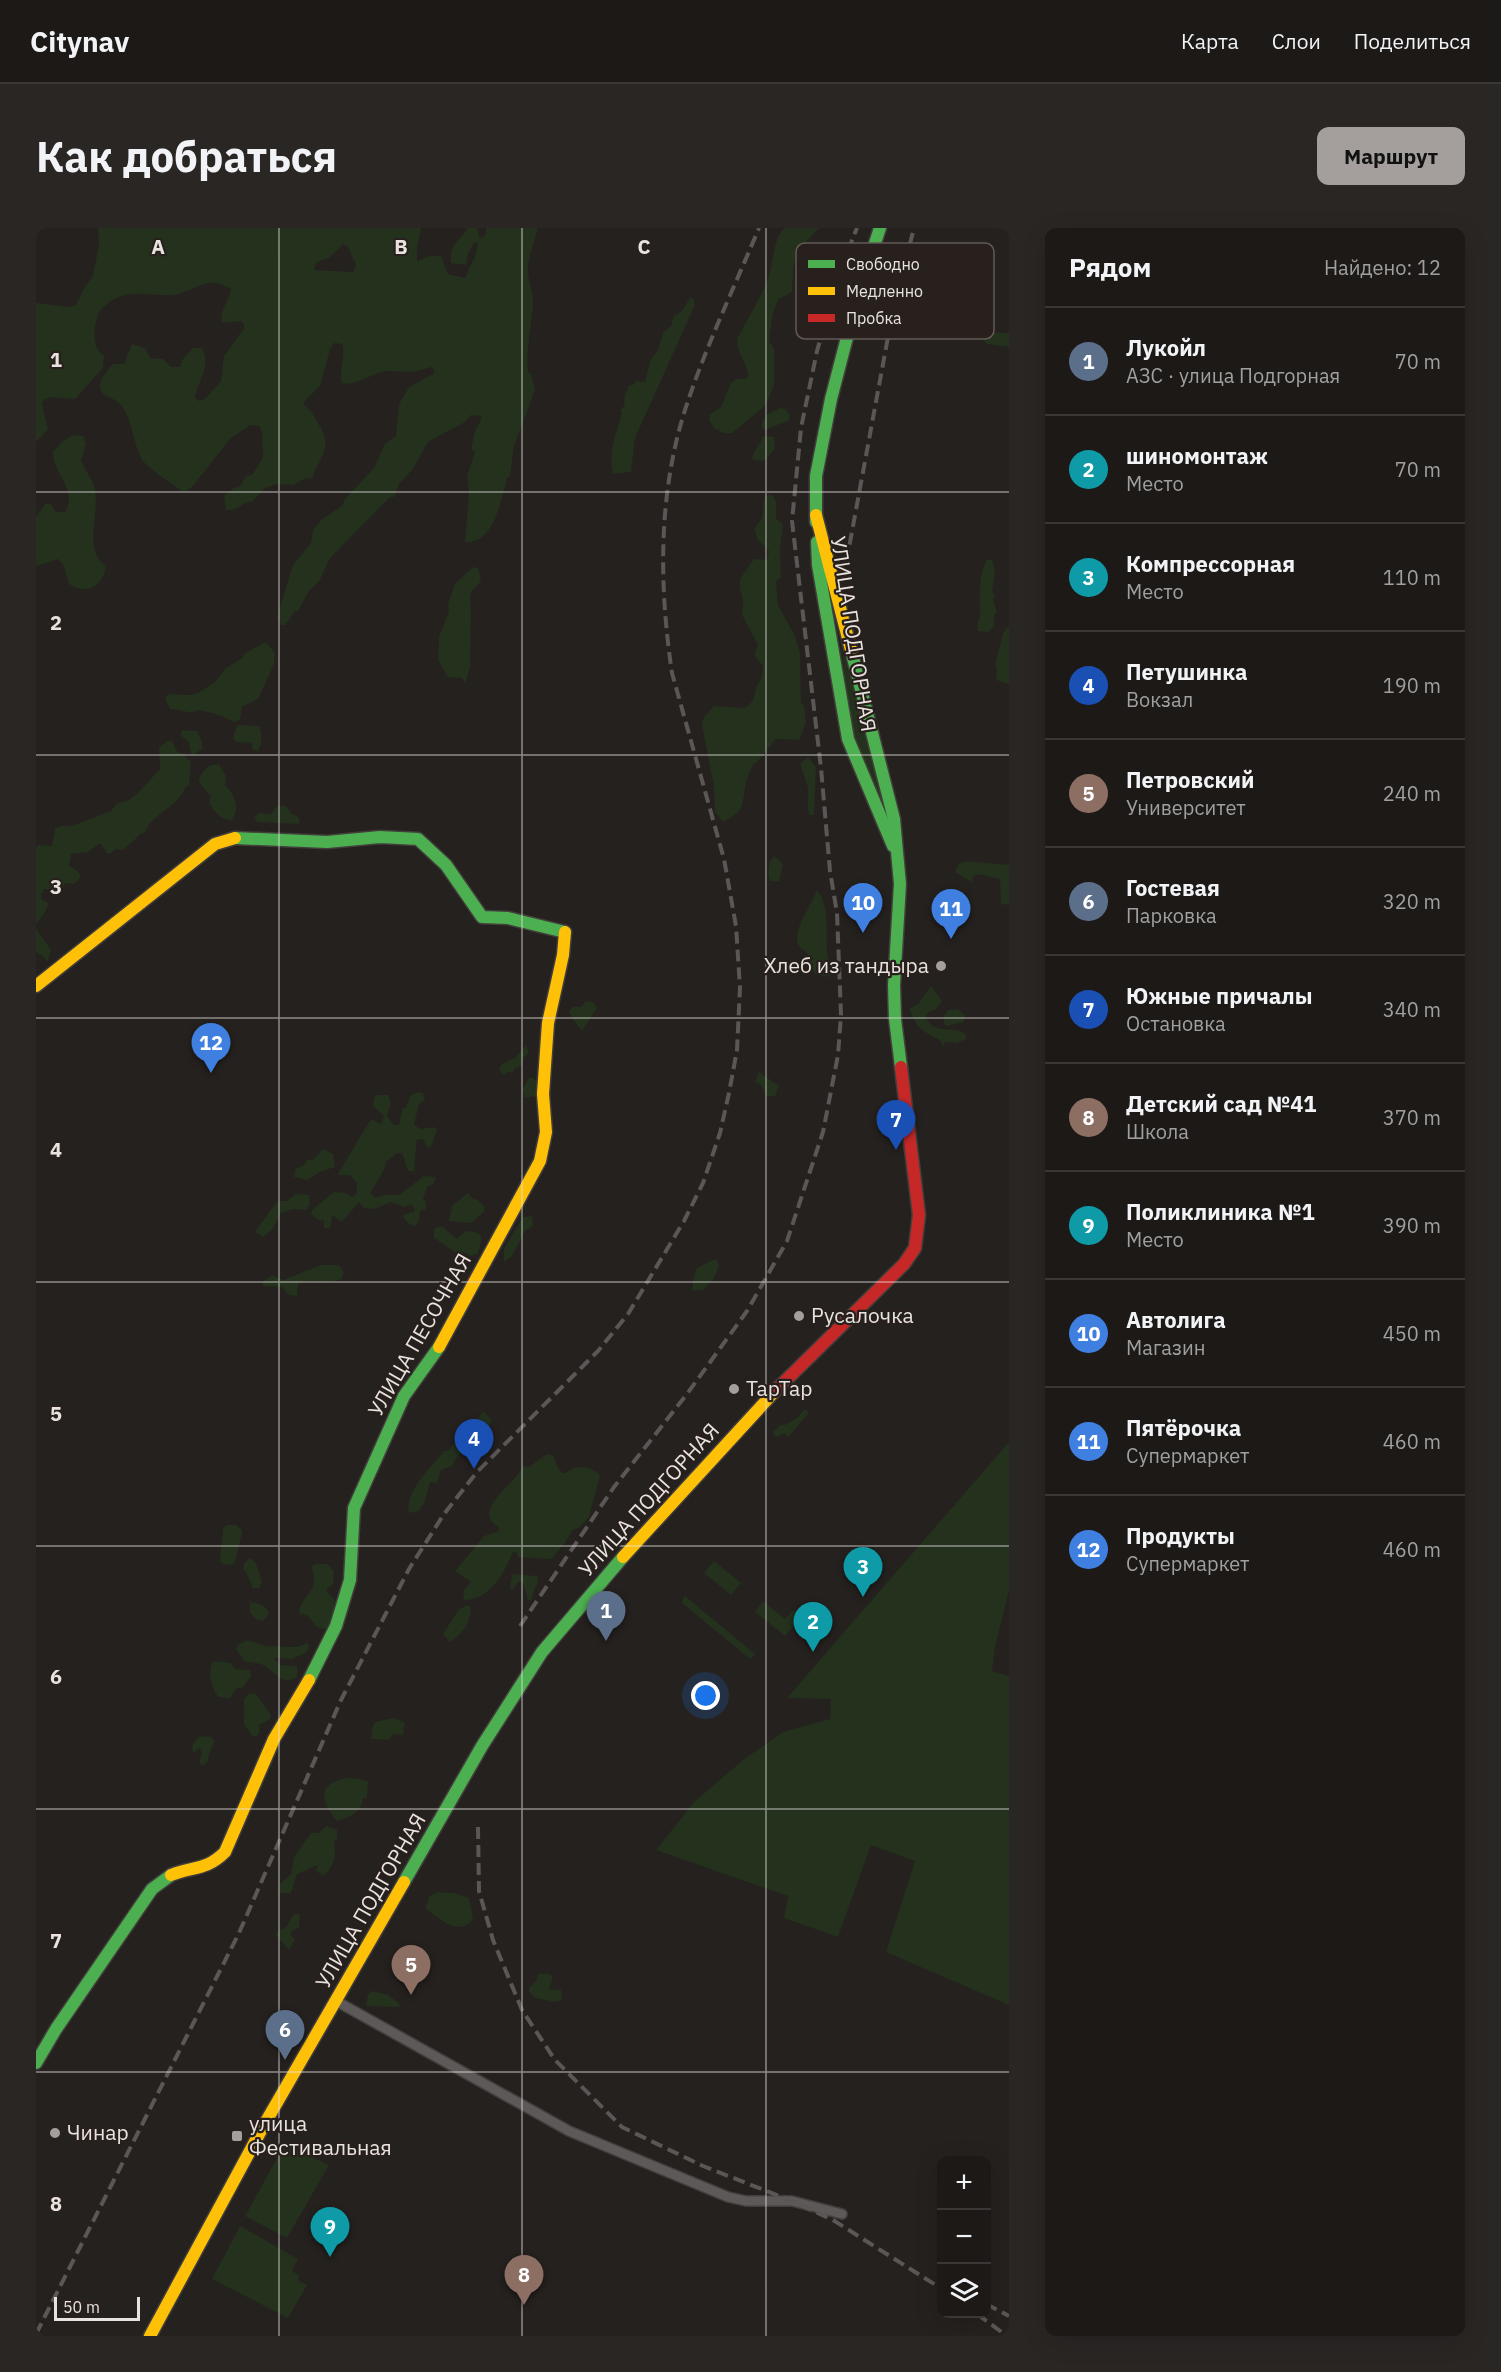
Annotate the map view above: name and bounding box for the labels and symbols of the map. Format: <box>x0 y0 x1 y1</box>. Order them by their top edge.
text: A <box>151 233 165 260</box>
text: B <box>394 233 408 260</box>
text: C <box>637 233 651 260</box>
legend <box>796 243 994 339</box>
text: Свободно <box>846 254 920 274</box>
text: Медленно <box>846 281 923 301</box>
text: Пробка <box>846 308 902 328</box>
text: 1 <box>50 346 62 373</box>
street label: УЛИЦА ПОДГОРНАЯ <box>825 534 883 734</box>
text: 2 <box>50 609 62 636</box>
text: 3 <box>50 873 62 900</box>
pin: 10 <box>844 884 882 933</box>
pin: 11 <box>932 890 970 939</box>
place label: Хлеб из тандыра <box>764 951 929 979</box>
marker: Хлеб из тандыра <box>934 959 948 973</box>
pin: 12 <box>192 1024 231 1073</box>
pin: 7 <box>876 1100 916 1150</box>
text: 4 <box>50 1136 62 1163</box>
street label: УЛИЦА ПЕСОЧНАЯ <box>361 1248 477 1421</box>
place label: Русалочка <box>811 1301 914 1329</box>
marker: Русалочка <box>792 1309 806 1323</box>
place label: ТарТар <box>746 1374 812 1402</box>
marker: ТарТар <box>727 1382 741 1396</box>
text: 5 <box>50 1400 62 1427</box>
street label: УЛИЦА ПОДГОРНАЯ <box>572 1416 725 1582</box>
pin: 4 <box>454 1420 494 1469</box>
pin: 3 <box>844 1548 882 1597</box>
pin: 1 <box>586 1592 626 1641</box>
pin: 2 <box>794 1602 832 1652</box>
text: 6 <box>50 1663 62 1690</box>
your location <box>691 1681 720 1710</box>
street label: УЛИЦА ПОДГОРНАЯ <box>309 1808 432 1993</box>
text: 7 <box>50 1927 62 1954</box>
pin: 5 <box>392 1946 430 1995</box>
pin: 6 <box>266 2010 304 2060</box>
place label: улица Фестивальная <box>249 2109 392 2161</box>
place label: Чинар <box>67 2118 129 2146</box>
marker: Чинар <box>48 2126 62 2140</box>
marker: улица Фестивальная <box>230 2129 244 2143</box>
text: 8 <box>50 2190 62 2217</box>
pin: 9 <box>310 2208 350 2257</box>
pin: 8 <box>504 2256 544 2305</box>
scale bar <box>54 2294 140 2322</box>

